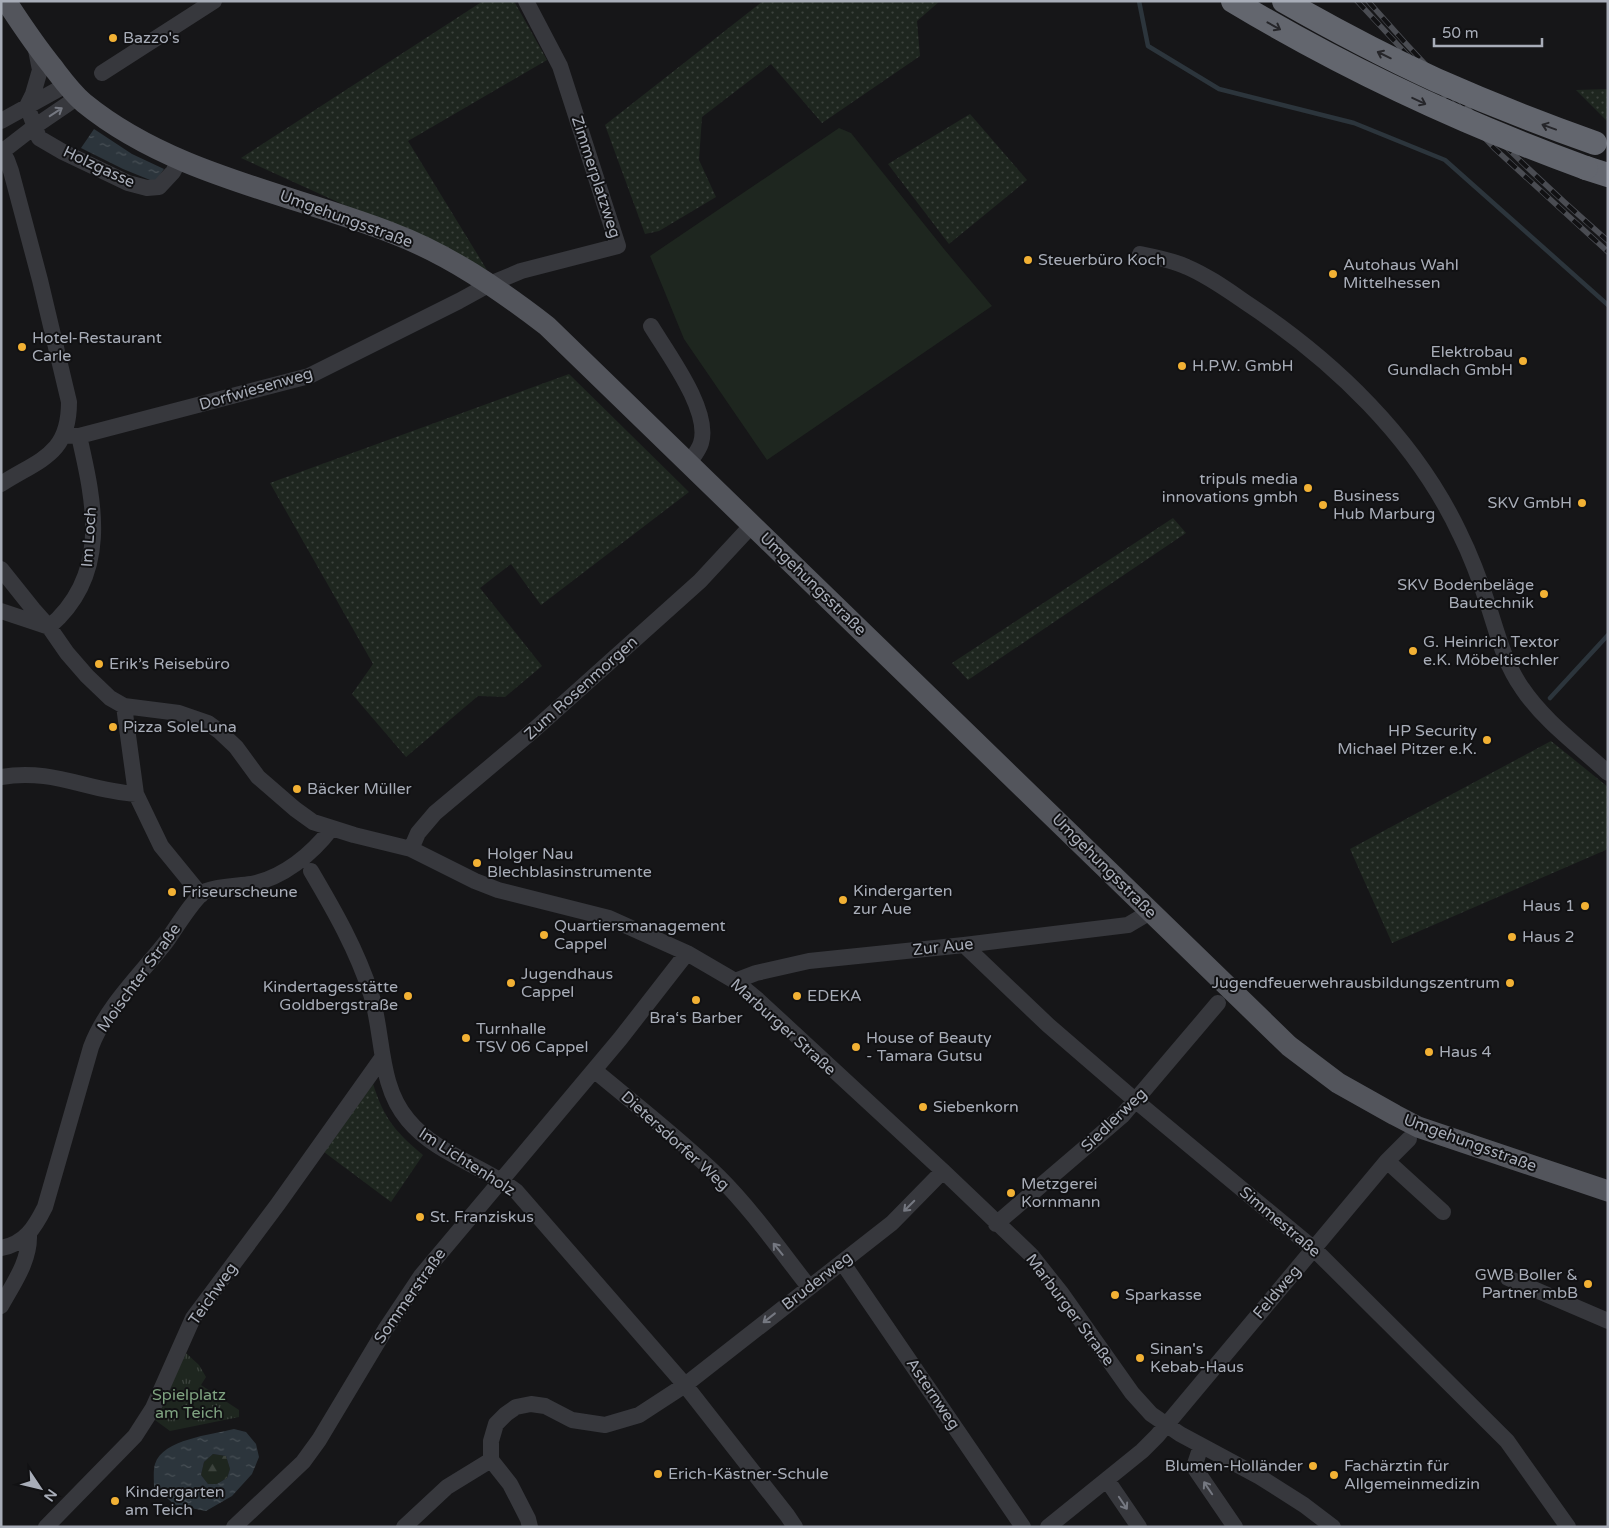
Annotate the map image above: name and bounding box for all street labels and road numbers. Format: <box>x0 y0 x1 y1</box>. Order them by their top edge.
street label: Zimmerplatzweg <box>567 113 625 241</box>
street label: Holzgasse <box>60 142 138 192</box>
street label: Umgehungsstraße <box>277 186 415 252</box>
street label: Dorfwiesenweg <box>197 363 315 415</box>
street label: Im Loch <box>77 506 101 568</box>
street label: Umgehungsstraße <box>756 528 870 640</box>
street label: Zum Rosenmorgen <box>520 632 642 744</box>
street label: Umgehungsstraße <box>1047 809 1161 923</box>
street label: Moischter Straße <box>93 920 185 1036</box>
street label: Zur Aue <box>912 934 974 960</box>
street label: Marburger Straße <box>726 974 840 1080</box>
street label: Siedlerweg <box>1077 1084 1151 1156</box>
street label: Dietersdorfer Weg <box>617 1087 733 1195</box>
street label: Umgehungsstraße <box>1401 1110 1539 1176</box>
street label: Im Lichtenholz <box>415 1123 519 1201</box>
street label: Simmestraße <box>1235 1182 1325 1262</box>
street label: Sommerstraße <box>370 1244 450 1348</box>
street label: Bruderweg <box>778 1247 856 1315</box>
street label: Marburger Straße <box>1021 1250 1119 1370</box>
street label: Teichweg <box>184 1259 242 1329</box>
street label: Feldweg <box>1249 1261 1305 1323</box>
street label: Asternweg <box>902 1354 964 1434</box>

